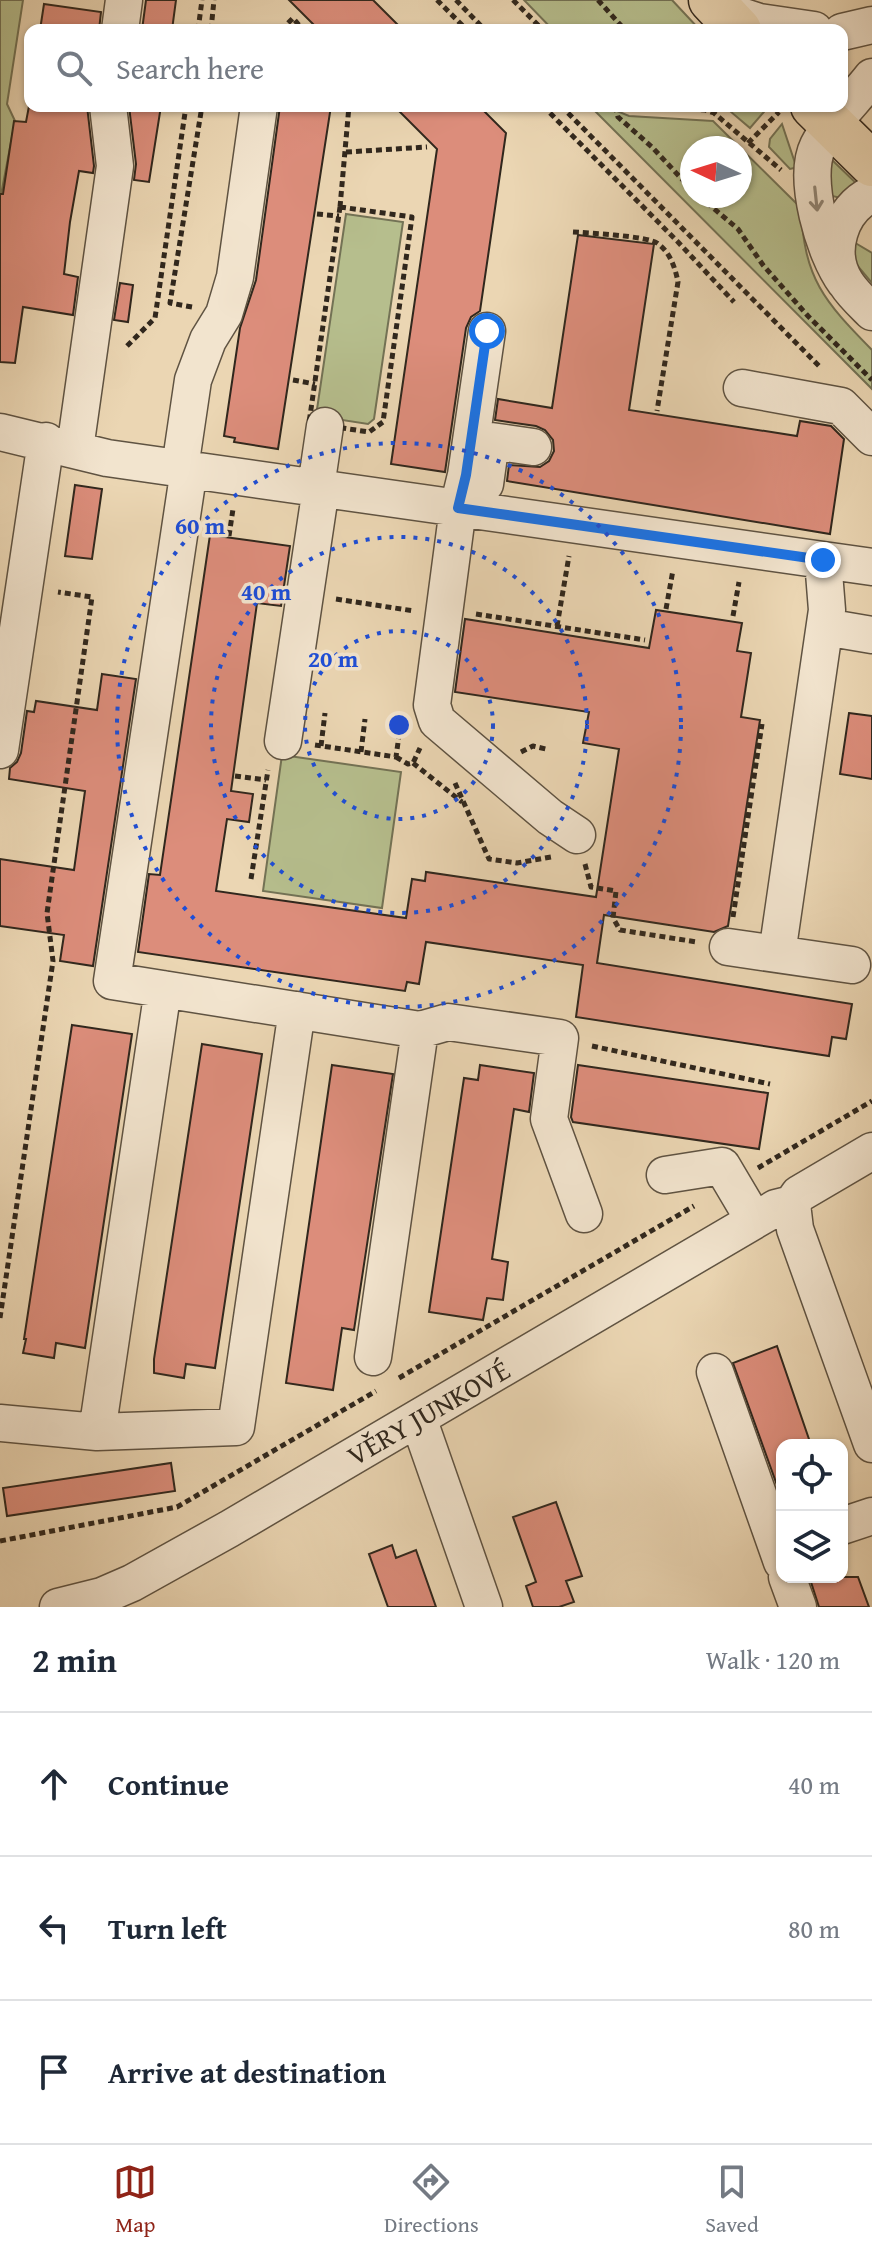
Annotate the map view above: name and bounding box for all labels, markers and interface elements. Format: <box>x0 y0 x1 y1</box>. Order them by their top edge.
search box <box>24 24 848 112</box>
icon: search <box>52 46 96 90</box>
text: Search here <box>116 46 264 90</box>
north arrow <box>680 136 752 208</box>
one-way arrow <box>809 185 824 212</box>
route start <box>469 313 505 349</box>
text: 60 m <box>175 508 226 543</box>
route end <box>805 542 841 578</box>
text: 40 m <box>241 574 292 609</box>
text: 20 m <box>308 641 359 676</box>
centre of rings <box>385 711 413 739</box>
street label: VĚRY JUNKOVÉ <box>339 1349 517 1475</box>
map controls <box>776 1439 848 1583</box>
button: locate <box>776 1439 848 1511</box>
button: layers <box>776 1511 848 1583</box>
text: 2 min <box>32 1635 117 1684</box>
text: Walk · 120 m <box>706 1640 840 1679</box>
icon: ahead <box>32 1762 76 1806</box>
text: Continue <box>108 1762 229 1806</box>
text: 40 m <box>788 1765 840 1804</box>
icon: left <box>32 1906 76 1950</box>
text: Turn left <box>108 1906 227 1950</box>
text: 80 m <box>788 1909 840 1948</box>
icon: arrive <box>32 2050 76 2094</box>
text: Arrive at destination <box>108 2050 386 2094</box>
tab: Map <box>113 2160 157 2240</box>
tab: Directions <box>384 2160 479 2240</box>
tab: Saved <box>705 2160 759 2240</box>

